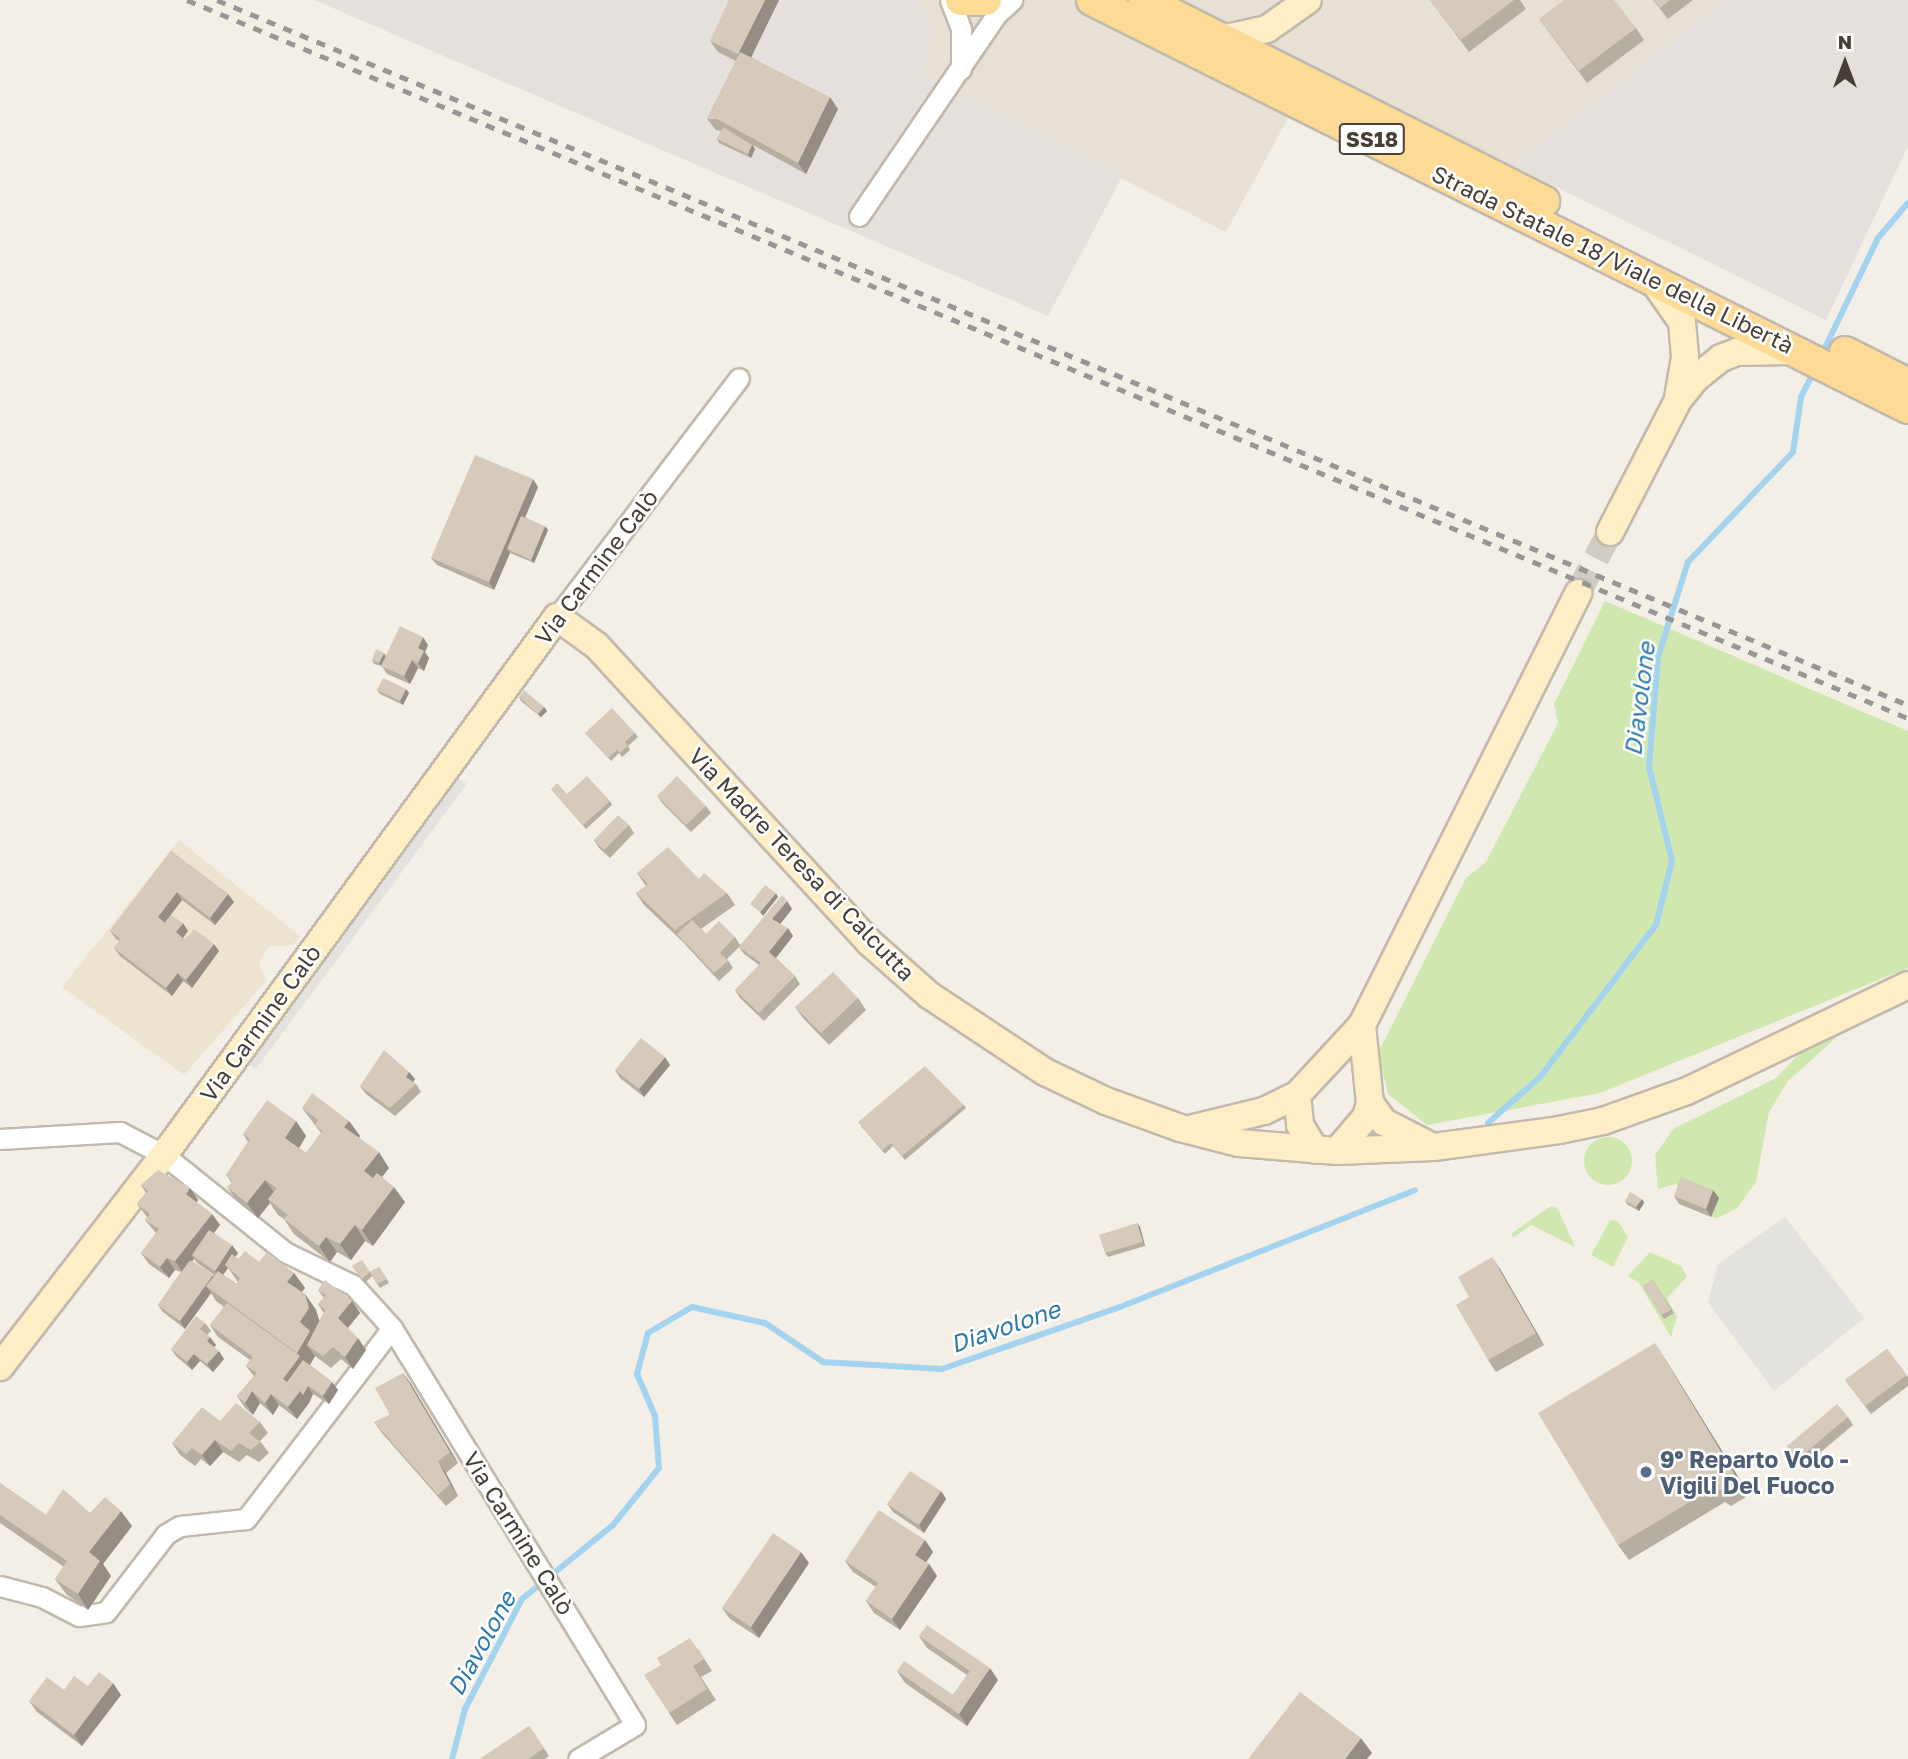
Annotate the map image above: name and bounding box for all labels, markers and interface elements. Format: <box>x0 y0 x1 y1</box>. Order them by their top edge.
north arrow <box>1810 28 1880 98</box>
text: N <box>1838 30 1852 53</box>
road number: SS18 <box>1339 122 1405 156</box>
street label: Strada Statale 18/Viale della Libertà <box>1428 159 1798 359</box>
street label: Via Carmine Calò <box>529 484 663 650</box>
water label: Diavolone <box>1618 641 1660 757</box>
street label: Via Madre Teresa di Calcutta <box>683 742 921 986</box>
street label: Via Carmine Calò <box>194 939 326 1107</box>
water label: Diavolone <box>946 1294 1064 1358</box>
place label: 9º Reparto Volo - Vigili Del Fuoco <box>1660 1445 1849 1499</box>
street label: Via Carmine Calò <box>458 1446 580 1620</box>
marker: 9º Reparto Volo - Vigili Del Fuoco <box>1638 1464 1654 1480</box>
water label: Diavolone <box>441 1586 521 1700</box>

